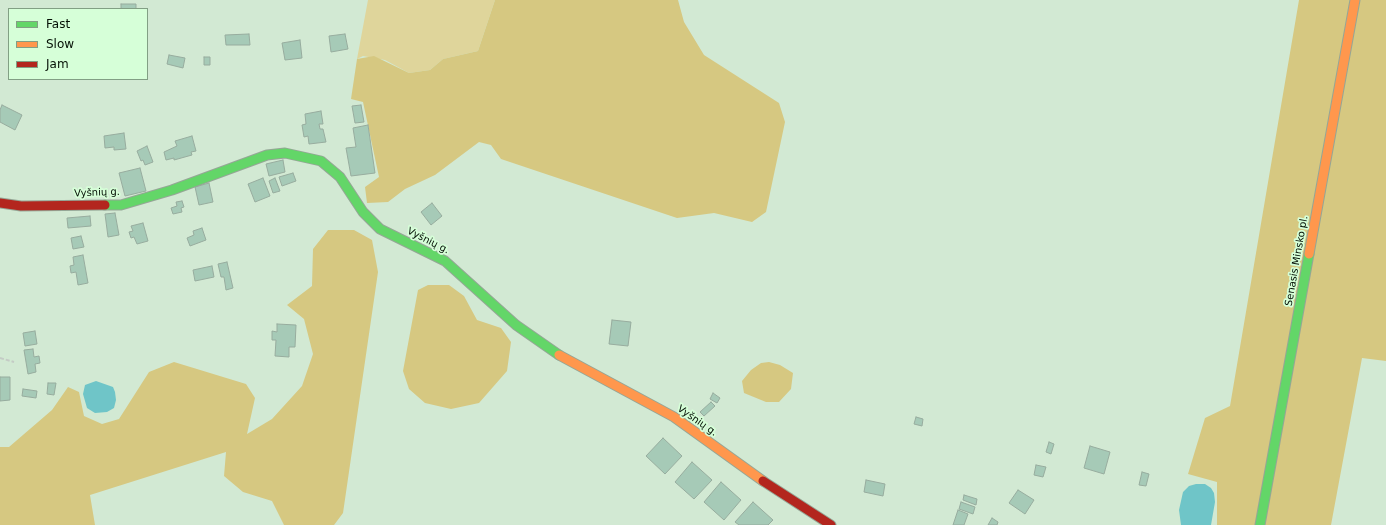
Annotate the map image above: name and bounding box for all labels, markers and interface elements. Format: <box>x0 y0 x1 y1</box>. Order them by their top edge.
legend <box>8 8 148 80</box>
text: Fast <box>46 17 70 31</box>
text: Slow <box>46 37 74 51</box>
text: Jam <box>46 57 69 71</box>
street label: Vyšnių g. <box>74 186 120 200</box>
street label: Senasis Minsko pl. <box>1283 215 1311 307</box>
street label: Vyšnių g. <box>405 225 451 257</box>
street label: Vyšnių g. <box>675 403 719 439</box>

